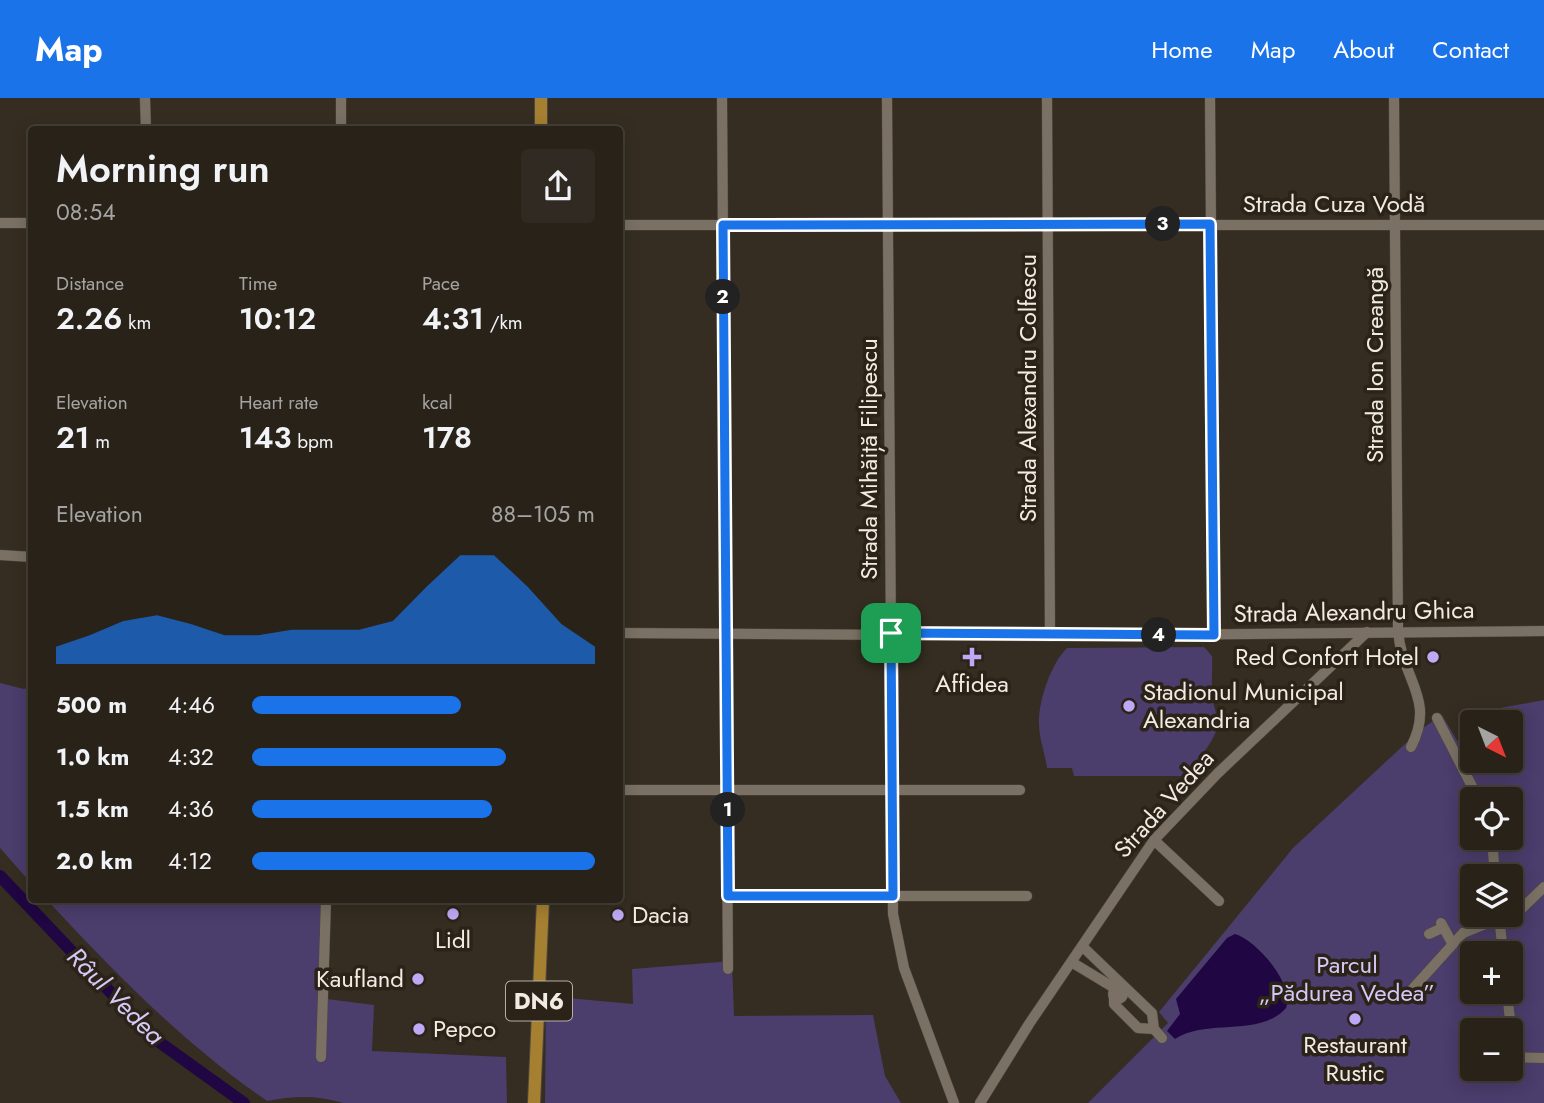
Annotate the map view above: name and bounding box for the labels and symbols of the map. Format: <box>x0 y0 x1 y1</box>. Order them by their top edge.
street label: Strada Cuza Vodă <box>1243 186 1425 221</box>
pin: 3 <box>1146 206 1180 242</box>
street label: Strada Alexandru Colfescu <box>1010 254 1045 522</box>
street label: Strada Ion Creangă <box>1357 267 1392 463</box>
pin: 2 <box>706 280 740 314</box>
street label: Strada Mihăiță Filipescu <box>851 338 886 580</box>
street label: Strada Alexandru Ghica <box>1233 592 1475 631</box>
pin <box>861 603 921 663</box>
pin: 4 <box>1142 618 1176 652</box>
place label: Red Confort Hotel <box>1235 639 1419 674</box>
marker: Affidea <box>962 647 982 667</box>
marker: Red Confort Hotel <box>1425 649 1441 665</box>
place label: Affidea <box>935 666 1009 701</box>
place label: Stadionul Municipal Alexandria <box>1143 674 1344 737</box>
marker: Stadionul Municipal Alexandria <box>1121 698 1137 714</box>
north arrow <box>1460 710 1522 774</box>
street label: Strada Vedea <box>1105 742 1222 866</box>
pin: 1 <box>710 792 746 828</box>
place label: Dacia <box>632 897 689 932</box>
marker: Lidl <box>445 906 461 922</box>
marker: Dacia <box>610 907 626 923</box>
place label: Lidl <box>435 922 471 957</box>
water label: Râul Vedea <box>58 938 174 1054</box>
park label: Parcul „Pădurea Vedea” <box>1259 947 1435 1010</box>
place label: Kaufland <box>316 961 404 996</box>
marker: Kaufland <box>410 971 426 987</box>
road number: DN6 <box>506 982 572 1020</box>
place label: Pepco <box>433 1011 496 1046</box>
marker: Restaurant Rustic <box>1347 1011 1363 1027</box>
marker: Pepco <box>411 1021 427 1037</box>
place label: Restaurant Rustic <box>1303 1027 1407 1090</box>

